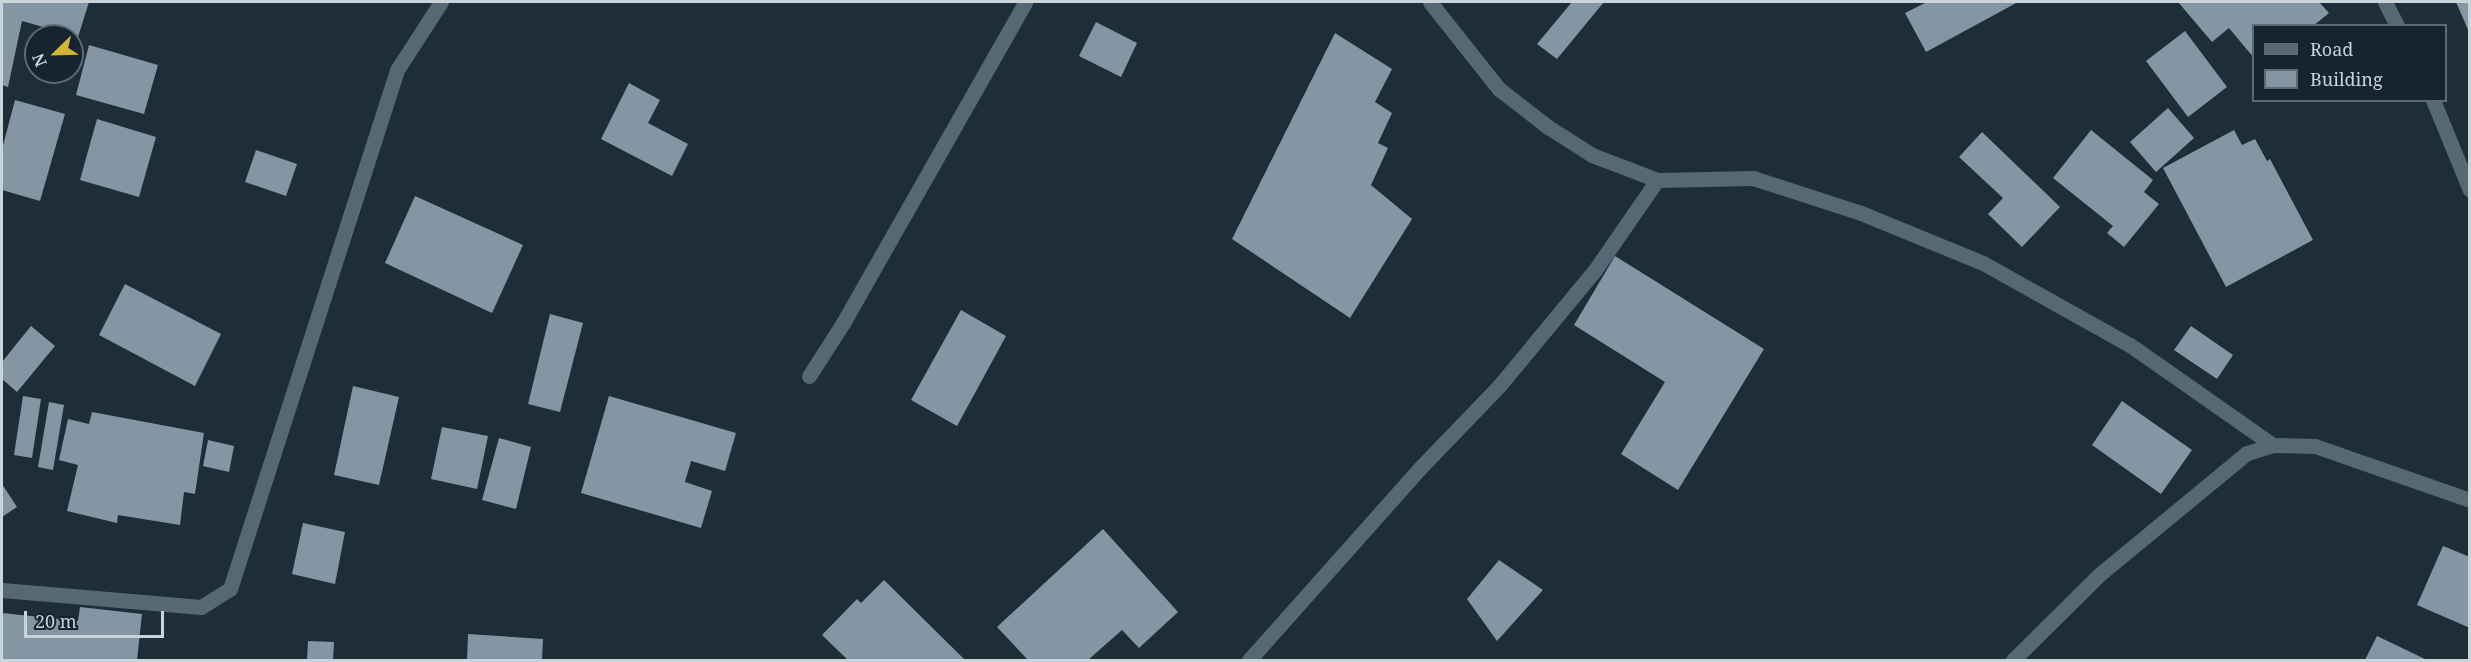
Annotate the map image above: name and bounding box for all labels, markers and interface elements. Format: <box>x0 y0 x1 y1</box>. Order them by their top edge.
north arrow <box>24 24 84 84</box>
legend <box>2252 24 2447 102</box>
text: Road <box>2310 37 2353 61</box>
text: N <box>27 50 52 70</box>
text: Building <box>2310 67 2383 91</box>
scale bar <box>27 599 166 637</box>
text: 20 m <box>35 609 77 633</box>

